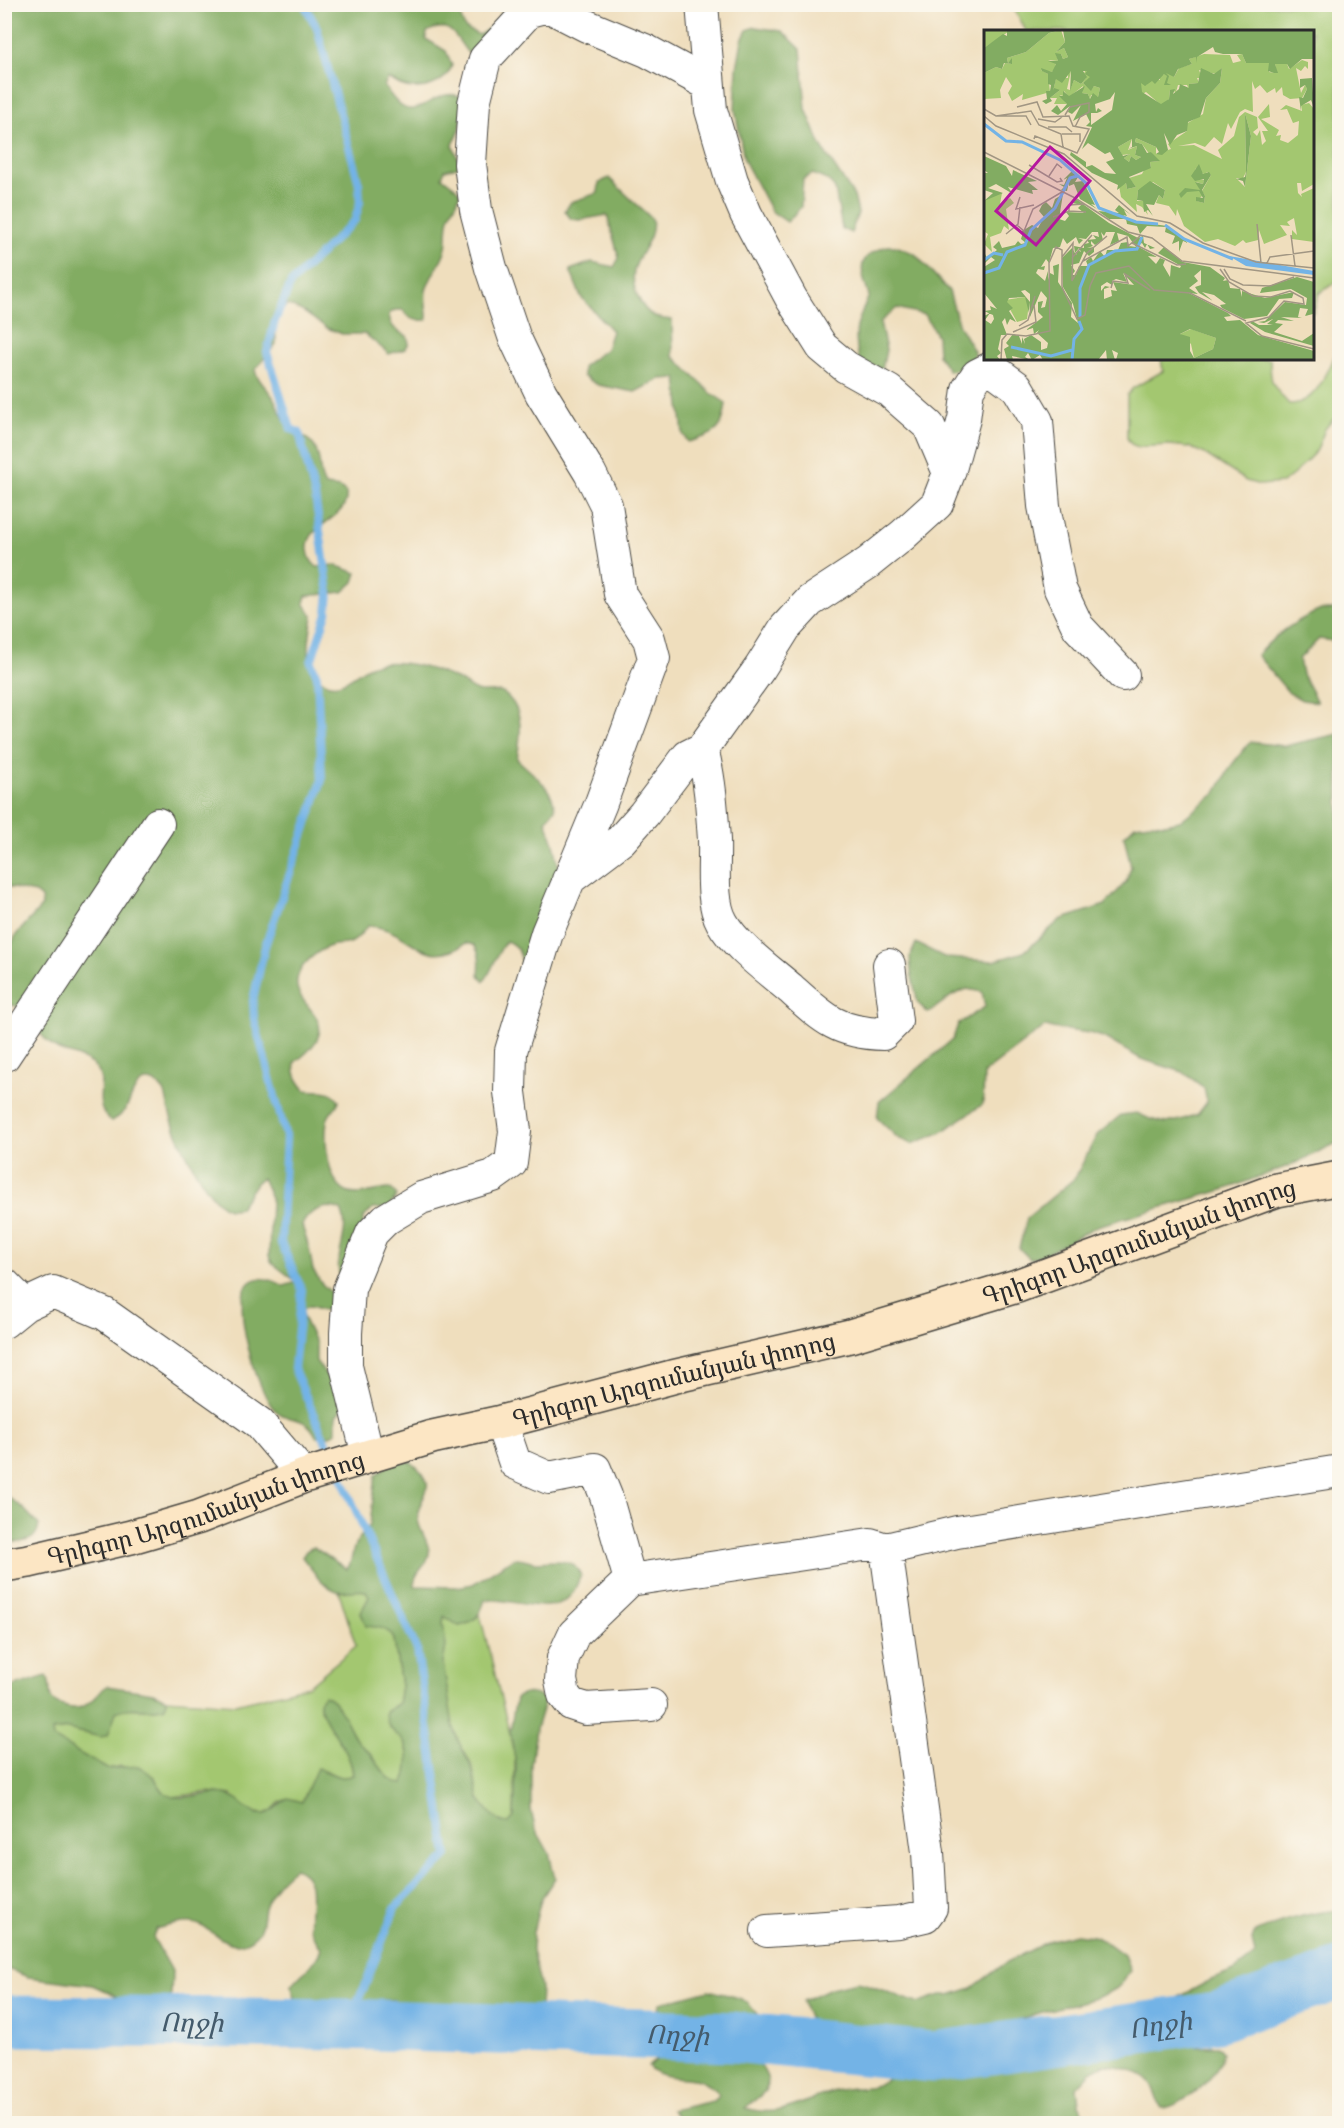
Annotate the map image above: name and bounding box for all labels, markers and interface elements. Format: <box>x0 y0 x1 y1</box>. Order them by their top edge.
inset map <box>984 30 1314 360</box>
street label: Գրիգոր Արզումանյան փողոց <box>978 1171 1298 1311</box>
street label: Գրիգոր Արզումանյան փողոց <box>509 1324 838 1434</box>
street label: Գրիգոր Արզումանյան փողոց <box>44 1443 368 1572</box>
water label: Ողջի <box>1127 2004 1195 2046</box>
water label: Ողջի <box>160 2005 225 2040</box>
water label: Ողջի <box>645 2017 711 2053</box>

